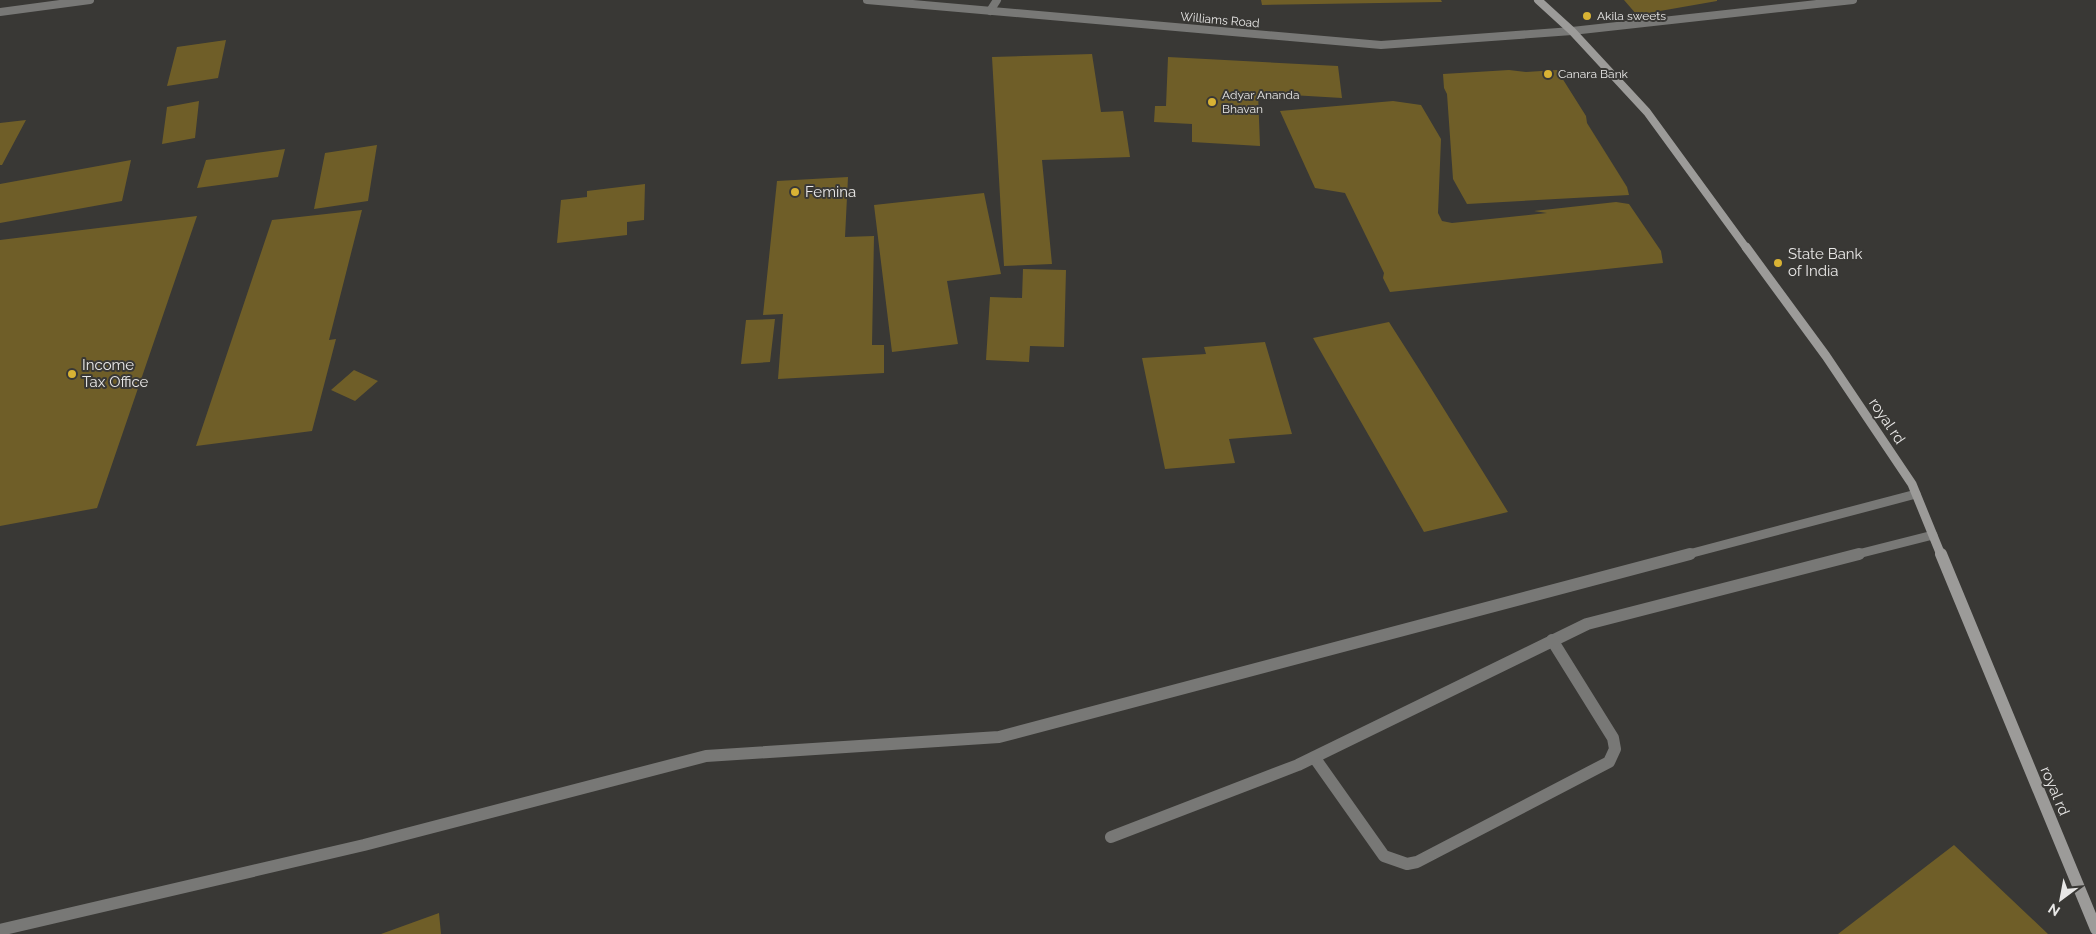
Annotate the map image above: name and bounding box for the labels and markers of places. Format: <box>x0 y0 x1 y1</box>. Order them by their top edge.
place label: Akila sweets <box>1597 9 1666 23</box>
marker: Akila sweets <box>1581 10 1593 22</box>
place label: Canara Bank <box>1558 67 1629 81</box>
marker: Canara Bank <box>1542 68 1554 80</box>
place label: Adyar Ananda Bhavan <box>1222 88 1300 116</box>
marker: Adyar Ananda Bhavan <box>1206 96 1218 108</box>
place label: Femina <box>805 183 856 201</box>
marker: Femina <box>789 186 801 198</box>
place label: State Bank of India <box>1788 245 1863 280</box>
marker: State Bank of India <box>1772 257 1784 269</box>
place label: Income Tax Office <box>82 356 149 391</box>
marker: Income Tax Office <box>66 368 78 380</box>

